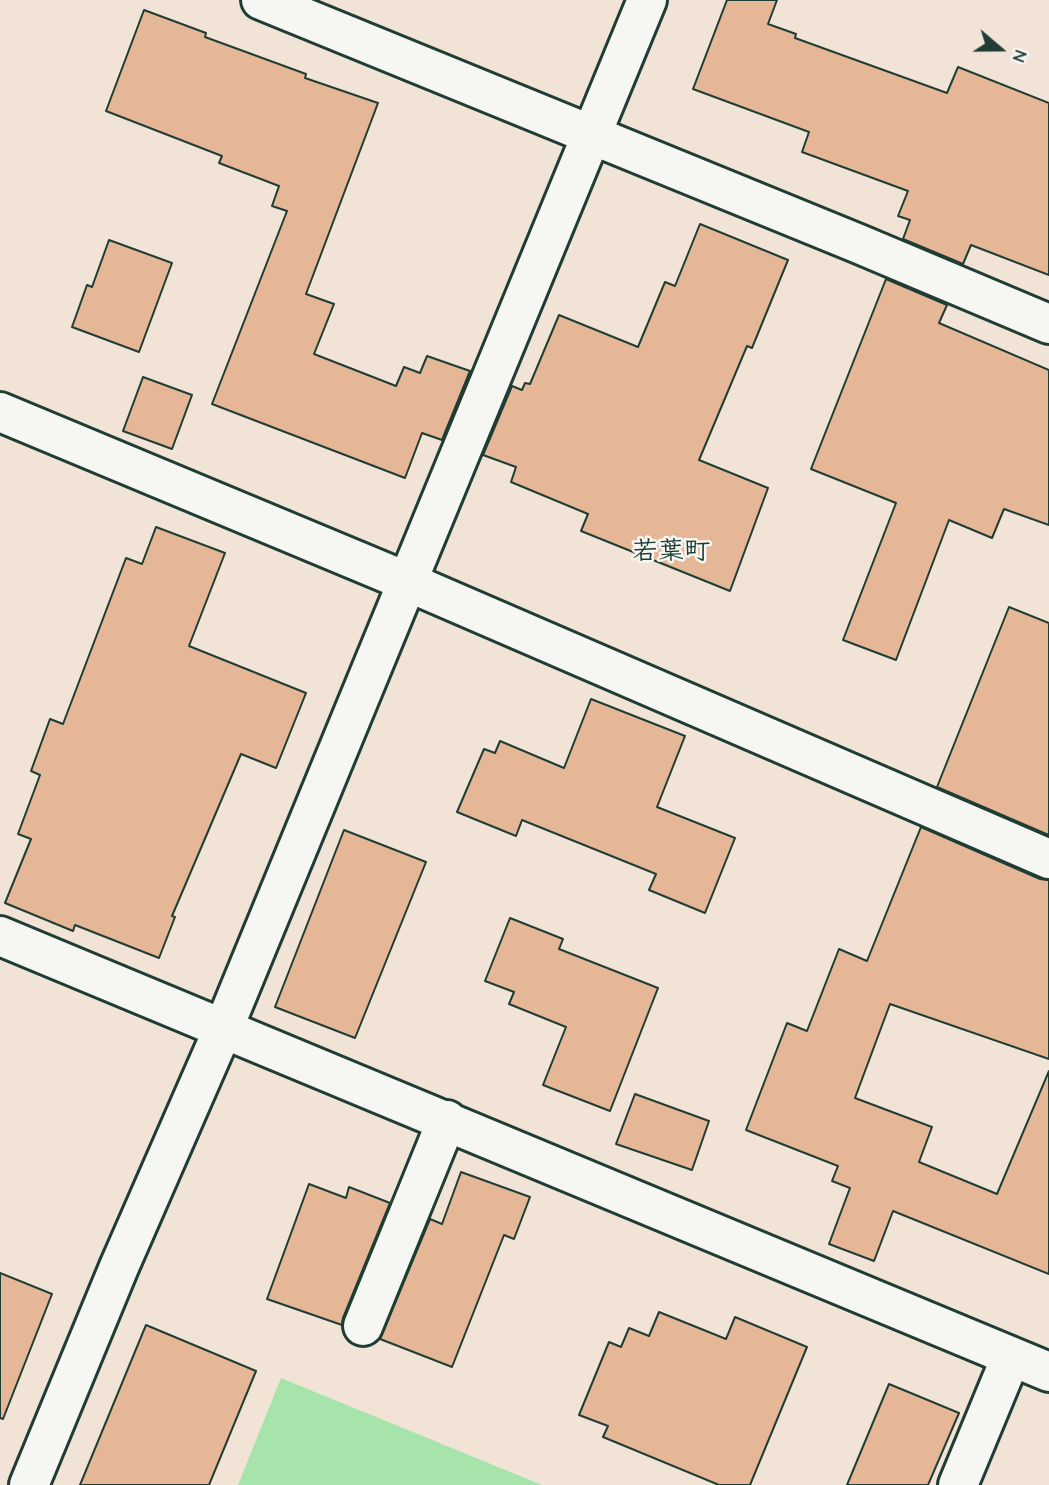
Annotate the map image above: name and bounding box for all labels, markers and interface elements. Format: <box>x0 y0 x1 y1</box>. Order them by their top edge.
north arrow <box>965 14 1035 84</box>
text: N <box>1007 47 1032 66</box>
district label: 若葉町 <box>632 536 710 568</box>

